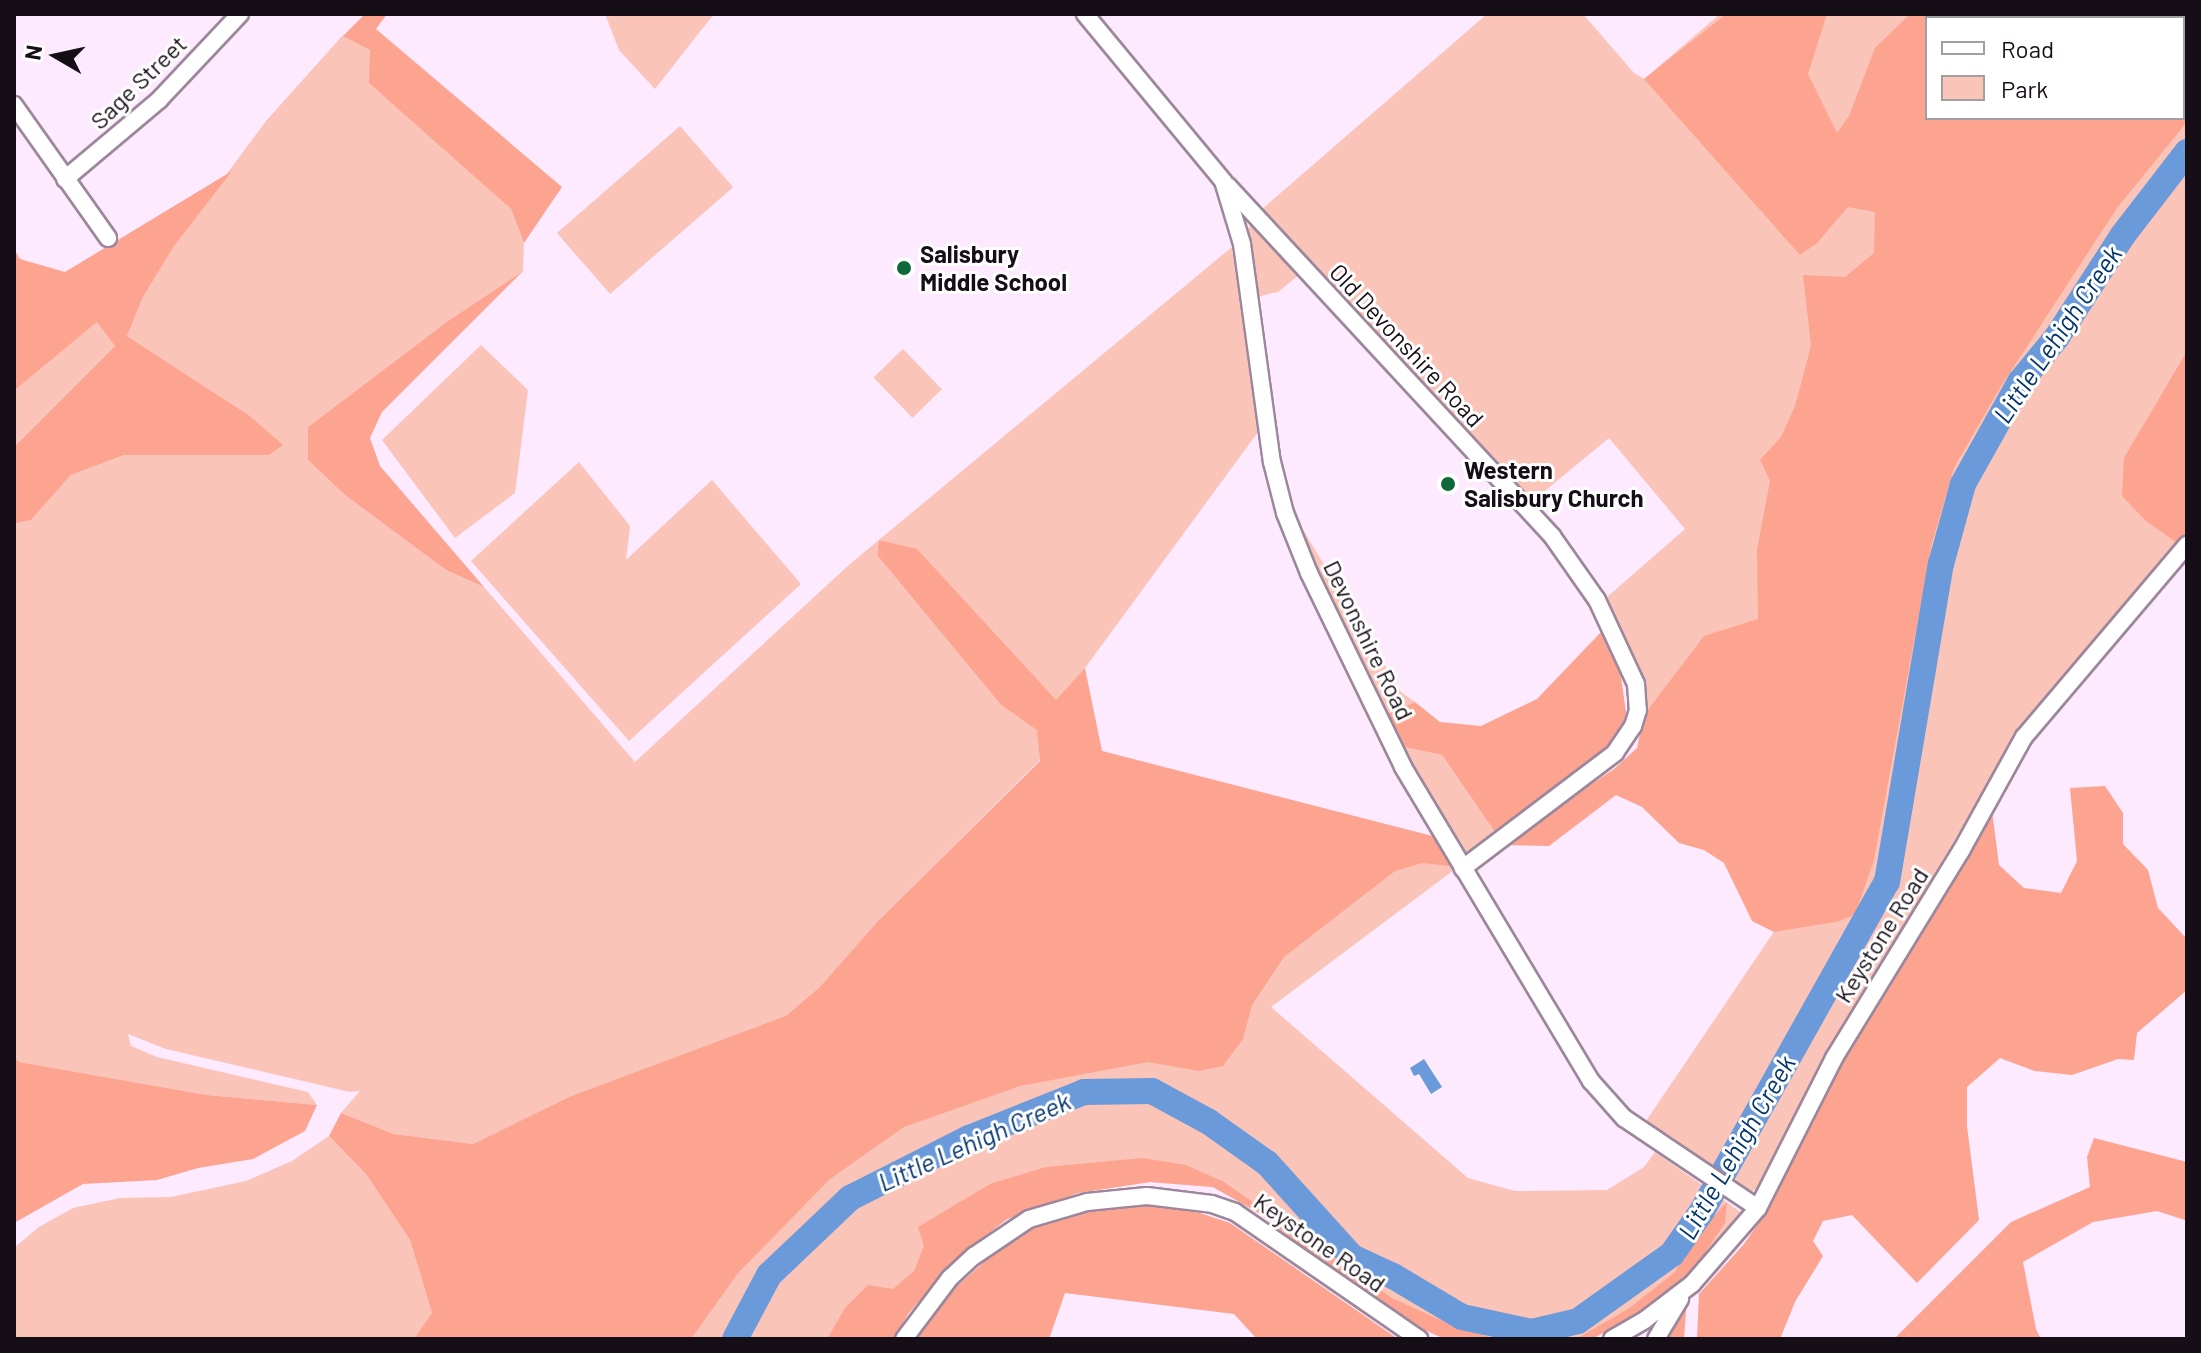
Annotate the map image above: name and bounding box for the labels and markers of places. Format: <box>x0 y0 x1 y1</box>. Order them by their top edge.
place label: Salisbury Middle School <box>920 240 1067 296</box>
marker: Salisbury Middle School <box>895 259 913 277</box>
place label: Western Salisbury Church <box>1464 456 1644 512</box>
marker: Western Salisbury Church <box>1439 475 1457 493</box>

